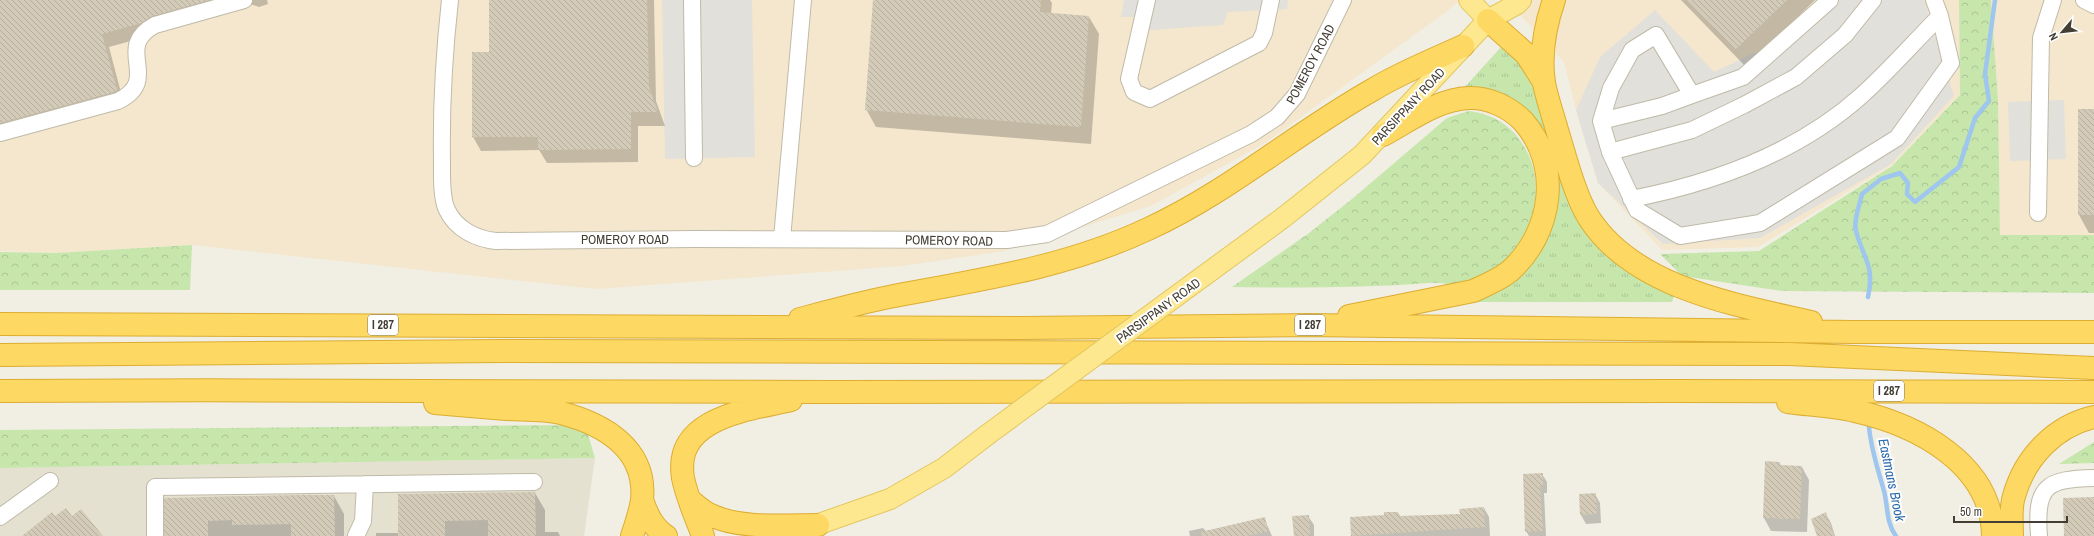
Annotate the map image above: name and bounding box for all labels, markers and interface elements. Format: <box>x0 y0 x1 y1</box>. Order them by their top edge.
north arrow <box>2042 12 2082 52</box>
street label: POMEROY ROAD <box>1282 21 1339 107</box>
text: N <box>2045 31 2061 43</box>
street label: PARSIPPANY ROAD <box>1368 64 1449 149</box>
street label: POMEROY ROAD <box>581 231 669 248</box>
street label: POMEROY ROAD <box>905 231 993 250</box>
street label: PARSIPPANY ROAD <box>1113 274 1204 347</box>
road number: I 287 <box>368 315 398 335</box>
road number: I 287 <box>1295 315 1325 335</box>
road number: I 287 <box>1874 381 1904 401</box>
water label: Eastmans Brook <box>1874 437 1910 524</box>
scale bar <box>1954 498 2067 524</box>
text: 50 m <box>1960 504 1982 520</box>

